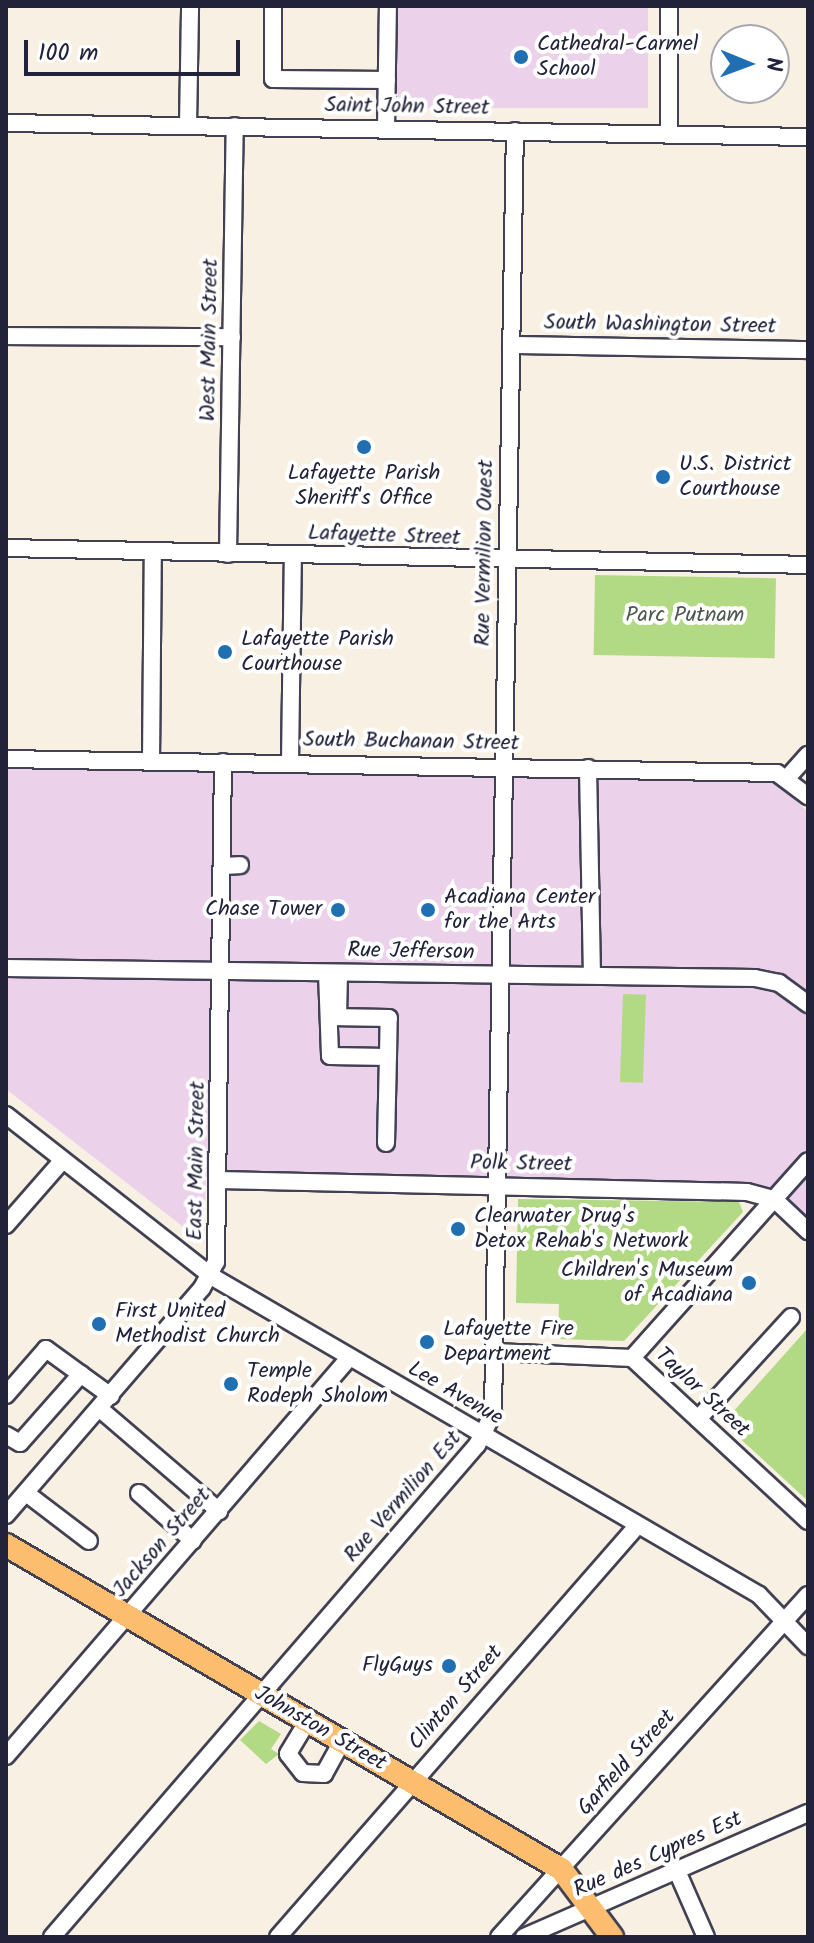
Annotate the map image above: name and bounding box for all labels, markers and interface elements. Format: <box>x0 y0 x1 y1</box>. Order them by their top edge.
scale bar <box>28 24 244 74</box>
north arrow <box>710 24 790 104</box>
place label: Cathedral-Carmel School <box>537 31 698 82</box>
text: 100 m <box>38 34 98 73</box>
marker: Cathedral-Carmel School <box>512 48 530 66</box>
text: N <box>755 57 790 72</box>
street label: Saint John Street <box>324 92 490 122</box>
street label: West Main Street <box>195 258 225 422</box>
street label: South Washington Street <box>544 310 776 340</box>
marker: Lafayette Parish Sheriff's Office <box>355 438 373 456</box>
place label: U.S. District Courthouse <box>679 451 791 502</box>
street label: Rue Vermilion Ouest <box>470 459 500 647</box>
place label: Lafayette Parish Sheriff's Office <box>288 460 440 512</box>
marker: U.S. District Courthouse <box>654 468 672 486</box>
street label: Lafayette Street <box>307 520 461 552</box>
park label: Parc Putnam <box>626 603 744 629</box>
place label: Lafayette Parish Courthouse <box>241 626 394 678</box>
marker: Lafayette Parish Courthouse <box>216 643 234 661</box>
street label: South Buchanan Street <box>303 727 519 757</box>
place label: Acadiana Center for the Arts <box>444 884 595 936</box>
place label: Chase Tower <box>205 897 322 923</box>
marker: Chase Tower <box>329 901 347 919</box>
marker: Acadiana Center for the Arts <box>419 901 437 919</box>
street label: Rue Jefferson <box>347 938 475 966</box>
street label: East Main Street <box>182 1081 212 1241</box>
street label: Polk Street <box>470 1150 572 1178</box>
place label: Clearwater Drug's Detox Rehab's Network <box>474 1203 688 1254</box>
marker: Clearwater Drug's Detox Rehab's Network <box>449 1220 467 1238</box>
place label: Children's Museum of Acadiana <box>561 1257 733 1308</box>
marker: Children's Museum of Acadiana <box>740 1274 758 1292</box>
place label: First United Methodist Church <box>115 1298 280 1350</box>
marker: First United Methodist Church <box>90 1315 108 1333</box>
place label: Lafayette Fire Department <box>443 1316 574 1368</box>
marker: Lafayette Fire Department <box>418 1333 436 1351</box>
street label: Taylor Street <box>649 1343 755 1443</box>
street label: Lee Avenue <box>403 1356 507 1432</box>
place label: Temple Rodeph Sholom <box>247 1358 388 1410</box>
marker: Temple Rodeph Sholom <box>222 1375 240 1393</box>
street label: Rue Vermilion Est <box>339 1426 467 1568</box>
street label: Jackson Street <box>107 1483 217 1603</box>
street label: Clinton Street <box>403 1640 509 1756</box>
place label: FlyGuys <box>362 1653 433 1679</box>
marker: FlyGuys <box>440 1657 458 1675</box>
street label: Johnston Street <box>249 1681 391 1777</box>
street label: Garfield Street <box>573 1705 681 1821</box>
street label: Rue des Cypres Est <box>570 1806 746 1904</box>

